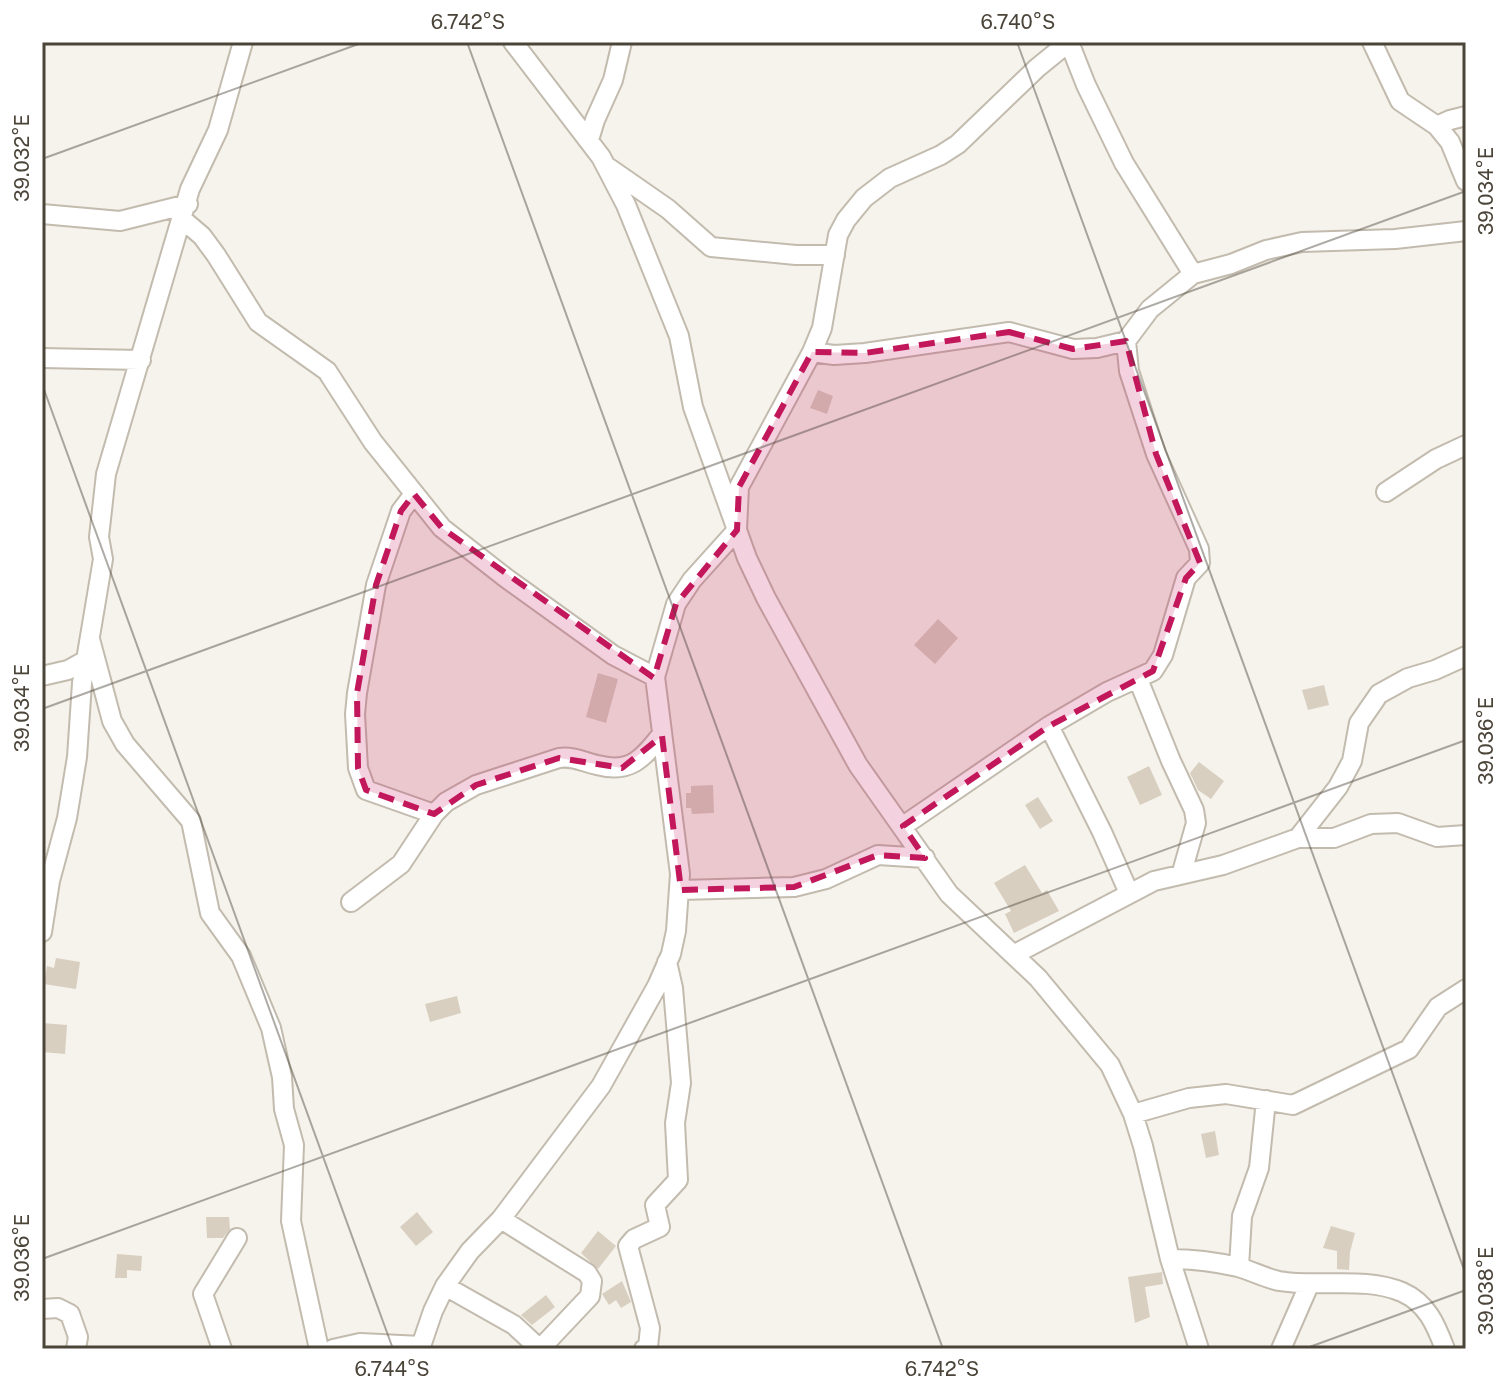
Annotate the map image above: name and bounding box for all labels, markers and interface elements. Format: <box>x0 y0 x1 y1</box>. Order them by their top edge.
text: 6.742°S <box>431 10 505 34</box>
text: 6.740°S <box>981 10 1055 34</box>
text: 39.032°E <box>10 114 34 202</box>
text: 39.034°E <box>1474 147 1498 235</box>
text: 39.034°E <box>10 664 34 752</box>
text: 39.036°E <box>1474 697 1498 785</box>
text: 39.036°E <box>10 1214 34 1302</box>
text: 39.038°E <box>1474 1247 1498 1335</box>
text: 6.744°S <box>354 1357 430 1381</box>
text: 6.742°S <box>905 1357 979 1381</box>

